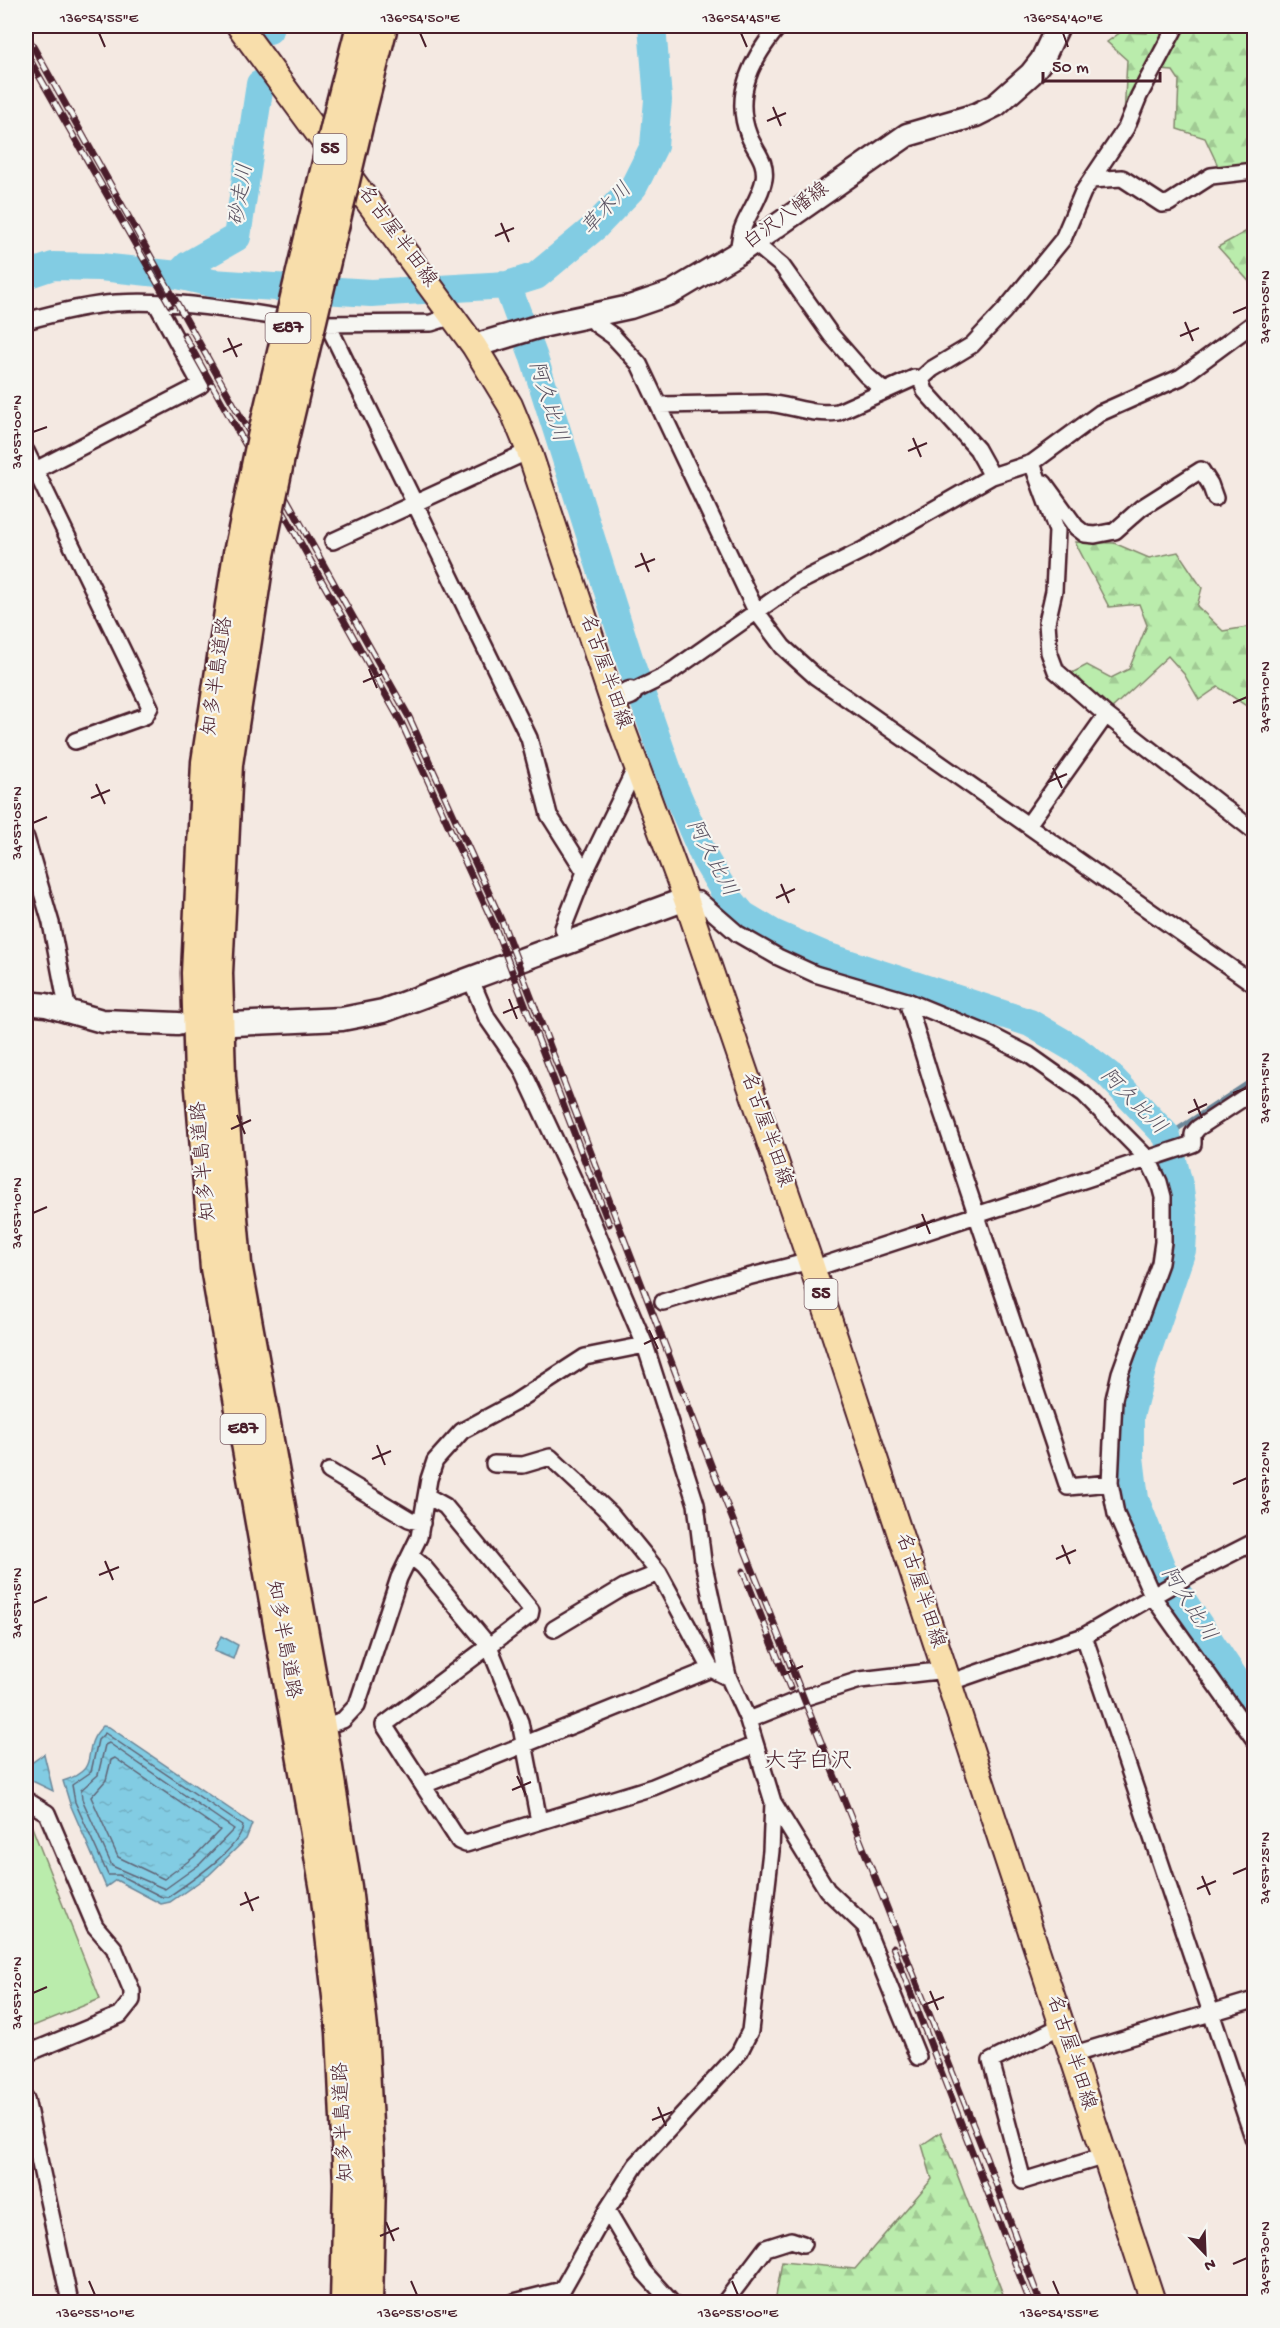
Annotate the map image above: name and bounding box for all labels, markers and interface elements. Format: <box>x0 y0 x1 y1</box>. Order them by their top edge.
text: 136°54'55"E <box>59 10 139 28</box>
text: 136°54'50"E <box>380 10 460 28</box>
text: 136°54'45"E <box>701 10 780 28</box>
text: 136°54'40"E <box>1023 10 1103 28</box>
scale bar <box>1043 45 1160 83</box>
text: 50 m <box>1052 58 1089 79</box>
road number: 55 <box>314 134 346 164</box>
water label: 砂走川 <box>225 162 260 228</box>
street label: 白沢八幡線 <box>739 177 834 256</box>
water label: 草木川 <box>577 178 639 242</box>
street label: 名古屋半田線 <box>351 181 442 292</box>
text: 34°57'05"N <box>1257 270 1275 345</box>
road number: E87 <box>266 313 310 343</box>
water label: 阿久比川 <box>521 358 572 446</box>
text: 34°57'00"N <box>9 395 27 470</box>
street label: 名古屋半田線 <box>574 611 636 732</box>
street label: 知多半島道路 <box>197 615 239 737</box>
text: 34°57'10"N <box>1257 661 1275 734</box>
text: 34°57'05"N <box>9 786 27 861</box>
water label: 阿久比川 <box>679 816 742 902</box>
text: 34°57'15"N <box>1257 1052 1275 1125</box>
water label: 阿久比川 <box>1093 1064 1171 1142</box>
street label: 名古屋半田線 <box>735 1069 797 1190</box>
street label: 知多半島道路 <box>186 1100 222 1222</box>
text: 34°57'10"N <box>9 1177 27 1250</box>
road number: 55 <box>804 1279 838 1309</box>
road number: E87 <box>220 1414 266 1444</box>
text: 34°57'20"N <box>1257 1441 1275 1516</box>
street label: 名古屋半田線 <box>890 1530 950 1652</box>
water label: 阿久比川 <box>1154 1562 1221 1647</box>
text: 34°57'15"N <box>9 1567 27 1640</box>
street label: 知多半島道路 <box>260 1579 306 1701</box>
district label: 大字白沢 <box>764 1749 852 1776</box>
text: 34°57'25"N <box>1257 1832 1275 1905</box>
text: 34°57'20"N <box>9 1956 27 2031</box>
street label: 名古屋半田線 <box>1041 1992 1101 2114</box>
street label: 知多半島道路 <box>328 2061 360 2183</box>
text: 34°57'30"N <box>1257 2221 1275 2296</box>
north arrow <box>1175 2223 1235 2283</box>
text: N <box>1200 2253 1218 2275</box>
text: 136°55'10"E <box>55 2305 135 2323</box>
text: 136°55'05"E <box>376 2305 458 2323</box>
text: 136°55'00"E <box>697 2305 779 2323</box>
text: 136°54'55"E <box>1019 2305 1099 2323</box>

